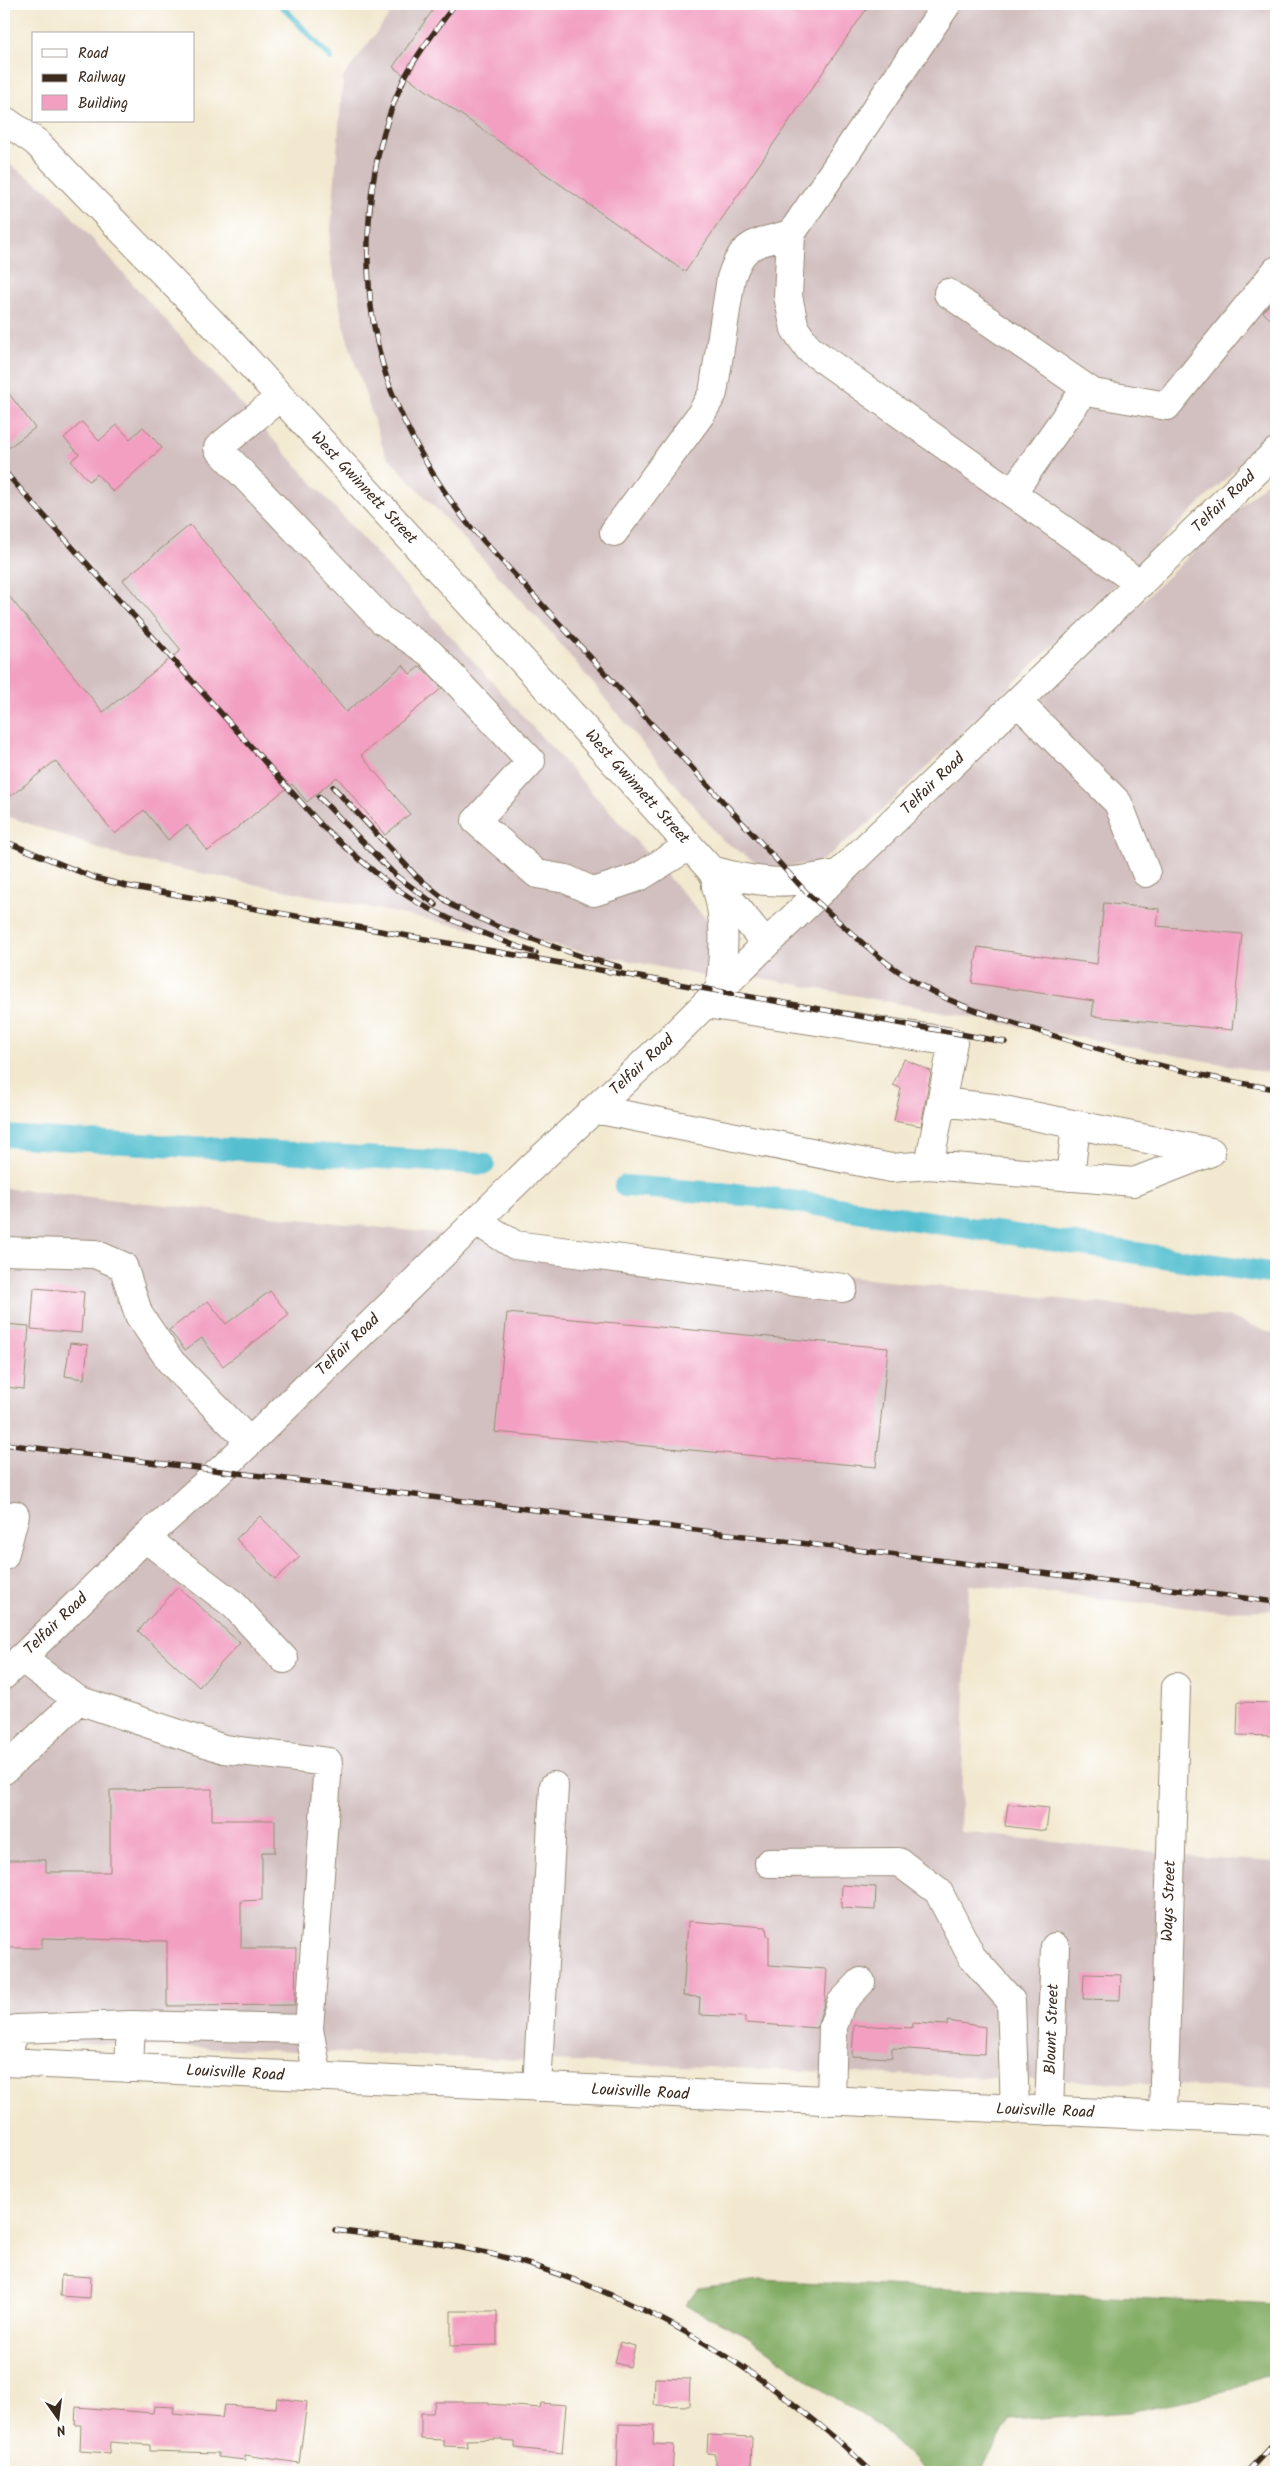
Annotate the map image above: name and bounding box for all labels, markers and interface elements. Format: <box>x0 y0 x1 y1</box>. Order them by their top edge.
legend <box>32 32 195 122</box>
text: Road <box>78 42 109 66</box>
text: Railway <box>78 66 126 90</box>
text: Building <box>78 92 128 116</box>
street label: West Gwinnett Street <box>305 426 424 551</box>
street label: Telfair Road <box>1186 464 1262 539</box>
street label: West Gwinnett Street <box>578 724 696 851</box>
street label: Telfair Road <box>895 746 971 821</box>
street label: Telfair Road <box>604 1028 681 1102</box>
street label: Telfair Road <box>310 1307 386 1382</box>
street label: Telfair Road <box>18 1586 94 1661</box>
street label: Ways Street <box>1155 1859 1183 1942</box>
street label: Blount Street <box>1038 1982 1066 2075</box>
street label: Louisville Road <box>185 2058 286 2088</box>
street label: Louisville Road <box>590 2077 691 2107</box>
street label: Louisville Road <box>995 2097 1096 2125</box>
north arrow <box>32 2394 82 2444</box>
text: N <box>54 2418 68 2441</box>

